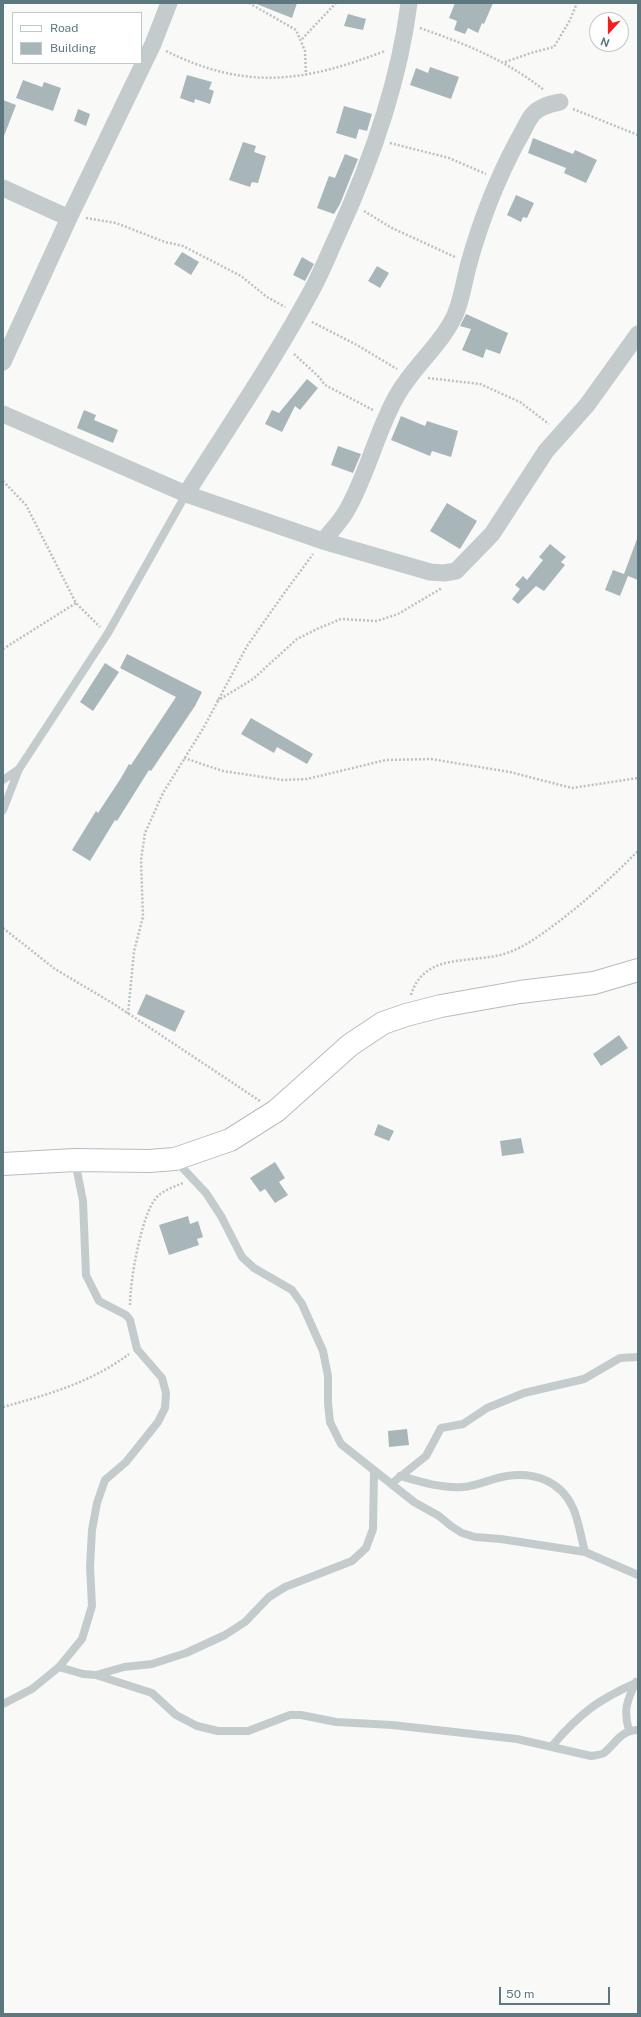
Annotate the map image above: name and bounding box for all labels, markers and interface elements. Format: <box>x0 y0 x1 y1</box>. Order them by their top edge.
legend <box>12 12 142 64</box>
north arrow <box>589 12 629 52</box>
text: Road <box>50 21 78 35</box>
text: N <box>599 35 611 49</box>
text: Building <box>50 41 96 55</box>
scale bar <box>501 1979 612 2005</box>
text: 50 m <box>506 1987 534 2001</box>

